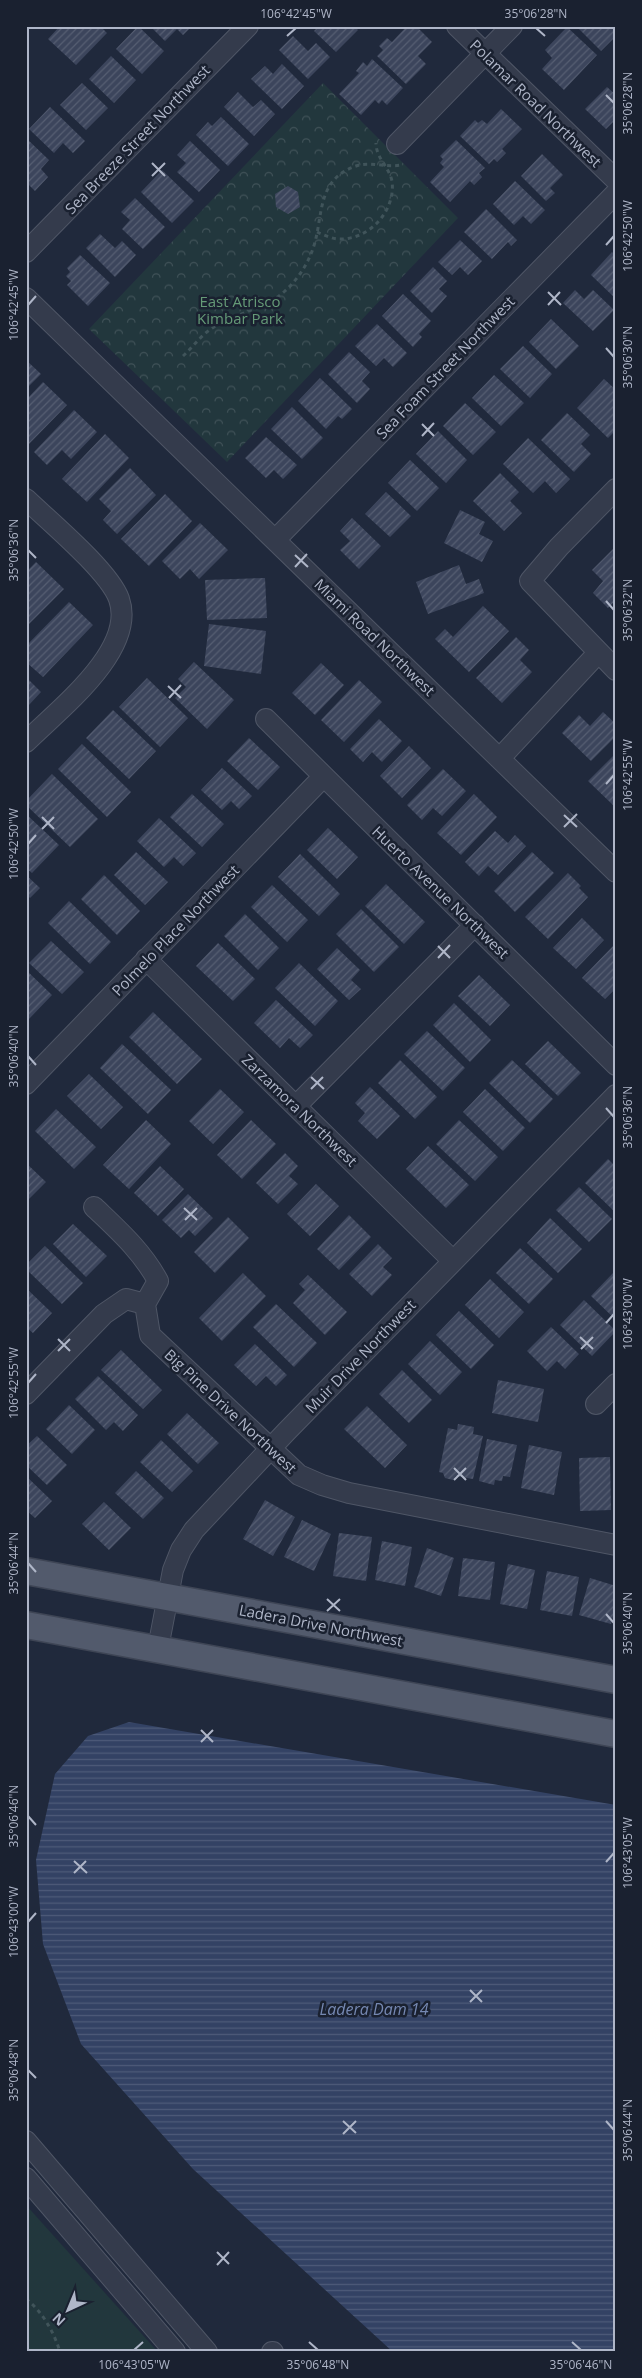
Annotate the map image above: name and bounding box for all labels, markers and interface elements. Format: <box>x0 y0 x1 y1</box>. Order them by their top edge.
text: 106°42'45"W <box>260 5 332 22</box>
text: 35°06'28"N <box>505 5 567 22</box>
street label: Polamar Road Northwest <box>466 35 606 171</box>
street label: Sea Breeze Street Northwest <box>60 60 214 218</box>
text: 35°06'28"N <box>619 72 636 134</box>
text: 106°42'50"W <box>619 200 636 272</box>
text: 106°42'45"W <box>5 269 22 341</box>
park label: East Atrisco Kimbar Park <box>197 291 283 328</box>
street label: Sea Foam Street Northwest <box>371 291 519 443</box>
text: 35°06'30"N <box>619 326 636 388</box>
text: 35°06'36"N <box>5 519 22 581</box>
street label: Miami Road Northwest <box>310 574 440 700</box>
text: 35°06'32"N <box>619 579 636 641</box>
text: 106°42'55"W <box>619 739 636 811</box>
text: 106°42'50"W <box>5 808 22 880</box>
street label: Huerto Avenue Northwest <box>368 821 514 963</box>
street label: Polmelo Place Northwest <box>107 860 243 1000</box>
text: 35°06'40"N <box>5 1025 22 1087</box>
street label: Zarzamora Northwest <box>238 1050 362 1170</box>
text: 35°06'36"N <box>619 1086 636 1148</box>
text: 106°43'00"W <box>619 1278 636 1350</box>
street label: Muir Drive Northwest <box>300 1295 420 1417</box>
street label: Big Pine Drive Northwest <box>161 1344 301 1478</box>
text: 106°42'55"W <box>5 1347 22 1419</box>
text: 35°06'44"N <box>5 1532 22 1594</box>
text: 35°06'40"N <box>619 1592 636 1654</box>
street label: Ladera Drive Northwest <box>237 1599 405 1651</box>
text: 35°06'46"N <box>5 1785 22 1847</box>
text: 106°43'05"W <box>619 1817 636 1889</box>
text: 106°43'00"W <box>5 1886 22 1958</box>
water label: Ladera Dam 14 <box>320 1998 429 2020</box>
text: 35°06'48"N <box>5 2039 22 2101</box>
text: 35°06'44"N <box>619 2099 636 2161</box>
north arrow <box>42 2286 92 2336</box>
text: N <box>48 2309 69 2331</box>
text: 106°43'05"W <box>98 2356 170 2373</box>
text: 35°06'48"N <box>287 2356 349 2373</box>
text: 35°06'46"N <box>550 2356 612 2373</box>

